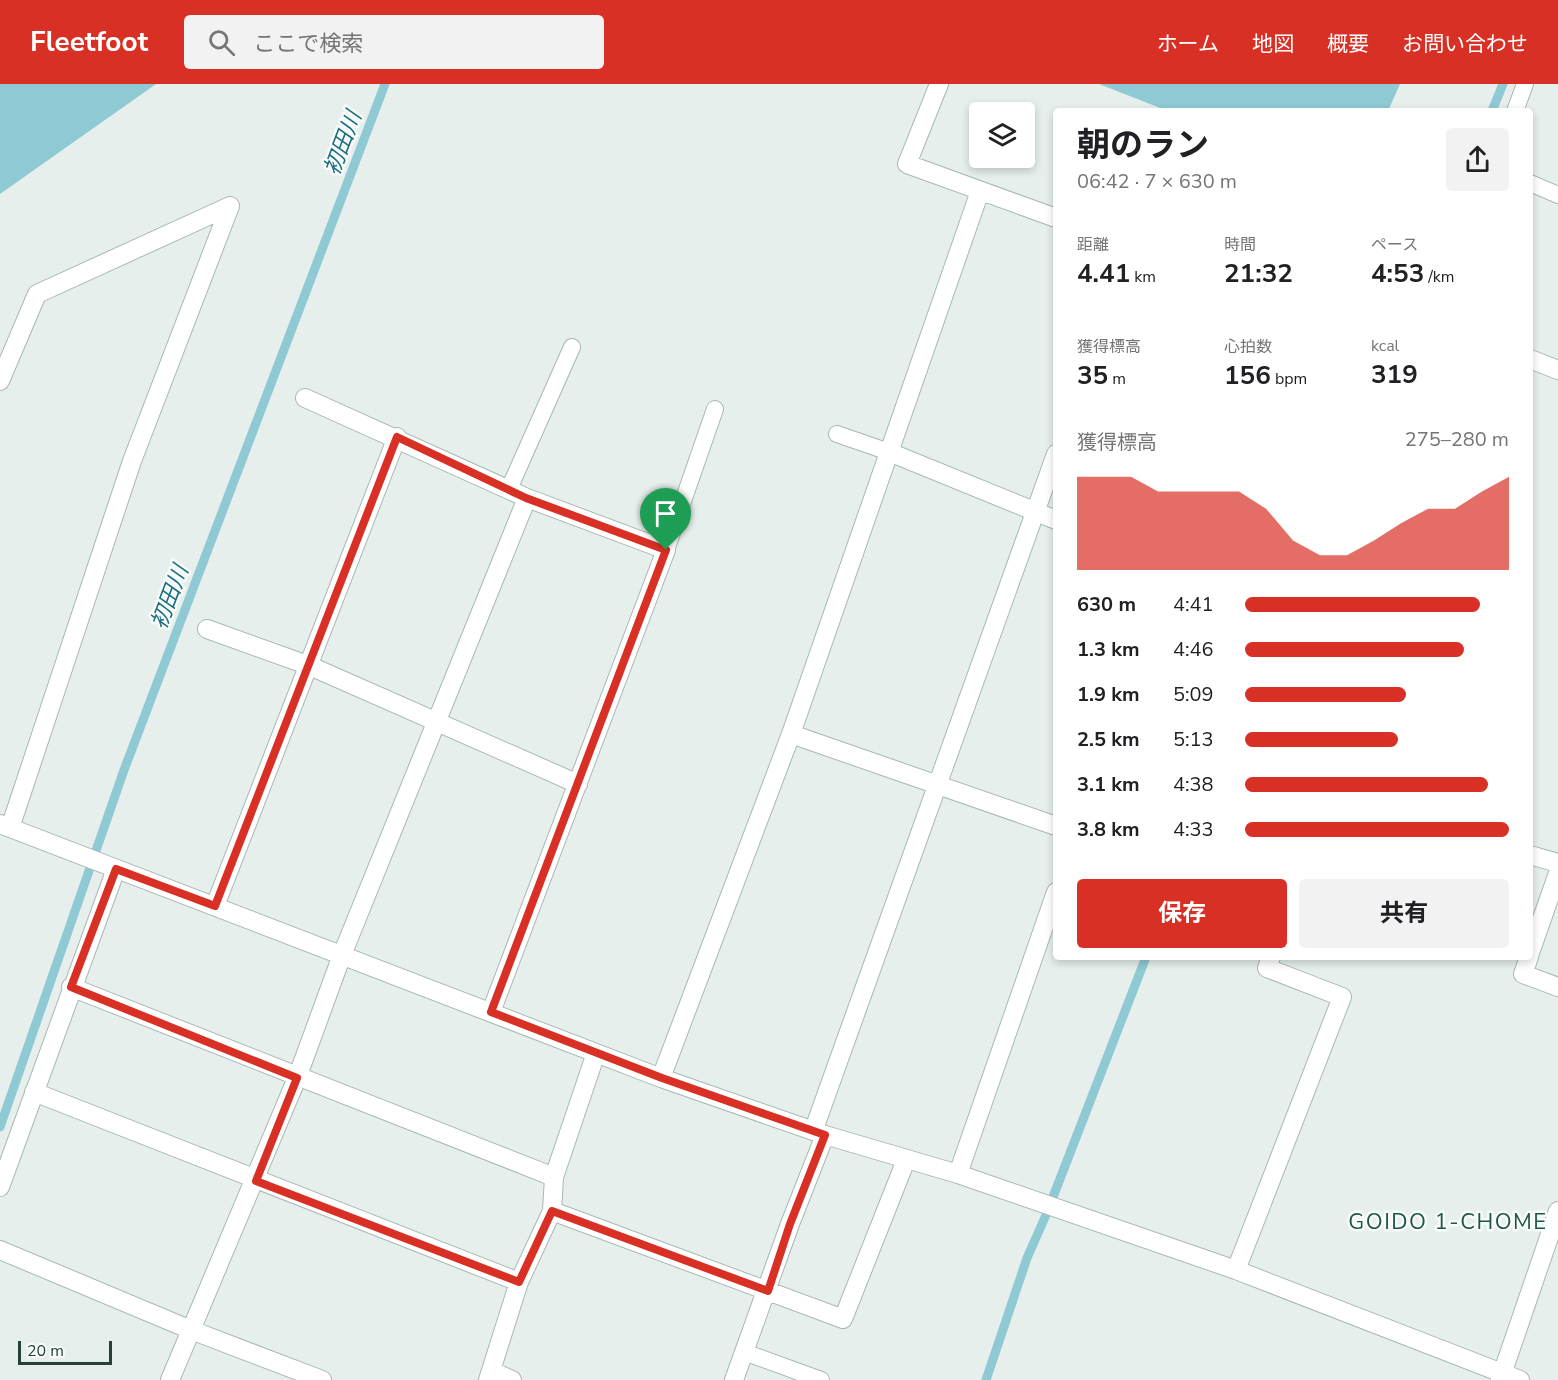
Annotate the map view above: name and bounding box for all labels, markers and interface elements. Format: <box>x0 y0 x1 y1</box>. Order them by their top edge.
search box <box>184 15 604 69</box>
text: Fleetfoot <box>30 23 148 61</box>
icon: search <box>205 26 238 59</box>
text: ここで検索 <box>253 29 363 59</box>
text: ホーム <box>1157 30 1219 58</box>
text: 地図 <box>1252 30 1294 58</box>
text: 概要 <box>1327 30 1369 58</box>
text: お問い合わせ <box>1402 30 1528 58</box>
map controls <box>969 102 1035 168</box>
button: layers <box>969 102 1035 168</box>
water label: 初田川 <box>317 105 369 180</box>
text: 朝のラン <box>1077 123 1209 168</box>
button: share <box>1446 128 1509 191</box>
text: 06:42 · 7 × 630 m <box>1077 168 1237 195</box>
text: 距離 <box>1077 234 1109 256</box>
text: 時間 <box>1224 234 1256 256</box>
text: ペース <box>1371 234 1418 256</box>
text: 4.41 <box>1077 256 1130 291</box>
text: 21:32 <box>1224 256 1293 291</box>
text: 4:53 <box>1371 256 1424 291</box>
text: km <box>1130 266 1156 288</box>
text: /km <box>1424 266 1455 288</box>
text: kcal <box>1371 335 1399 357</box>
text: 獲得標高 <box>1077 336 1141 358</box>
text: 心拍数 <box>1224 336 1272 358</box>
text: 319 <box>1371 357 1418 392</box>
text: 35 <box>1077 358 1108 393</box>
text: 156 <box>1224 358 1271 393</box>
text: m <box>1108 368 1126 390</box>
text: bpm <box>1271 368 1307 390</box>
text: 275–280 m <box>1405 426 1509 453</box>
text: 獲得標高 <box>1077 429 1157 456</box>
pin <box>640 488 691 550</box>
icon: arrive <box>649 497 682 530</box>
water label: 初田川 <box>144 559 196 634</box>
text: 630 m <box>1077 591 1136 618</box>
text: 4:41 <box>1173 591 1214 618</box>
text: 1.3 km <box>1077 636 1140 663</box>
text: 4:46 <box>1173 636 1214 663</box>
text: 1.9 km <box>1077 681 1140 708</box>
text: 5:09 <box>1173 681 1214 708</box>
text: 2.5 km <box>1077 726 1140 753</box>
text: 5:13 <box>1173 726 1214 753</box>
text: 3.1 km <box>1077 771 1140 798</box>
text: 4:38 <box>1173 771 1214 798</box>
text: 3.8 km <box>1077 816 1140 843</box>
text: 4:33 <box>1173 816 1214 843</box>
button: 保存 <box>1077 879 1287 948</box>
button: 共有 <box>1299 879 1509 948</box>
district label: GOIDO 1-CHOME <box>1348 1207 1548 1237</box>
scale bar <box>18 1338 112 1366</box>
text: 20 m <box>27 1340 64 1362</box>

